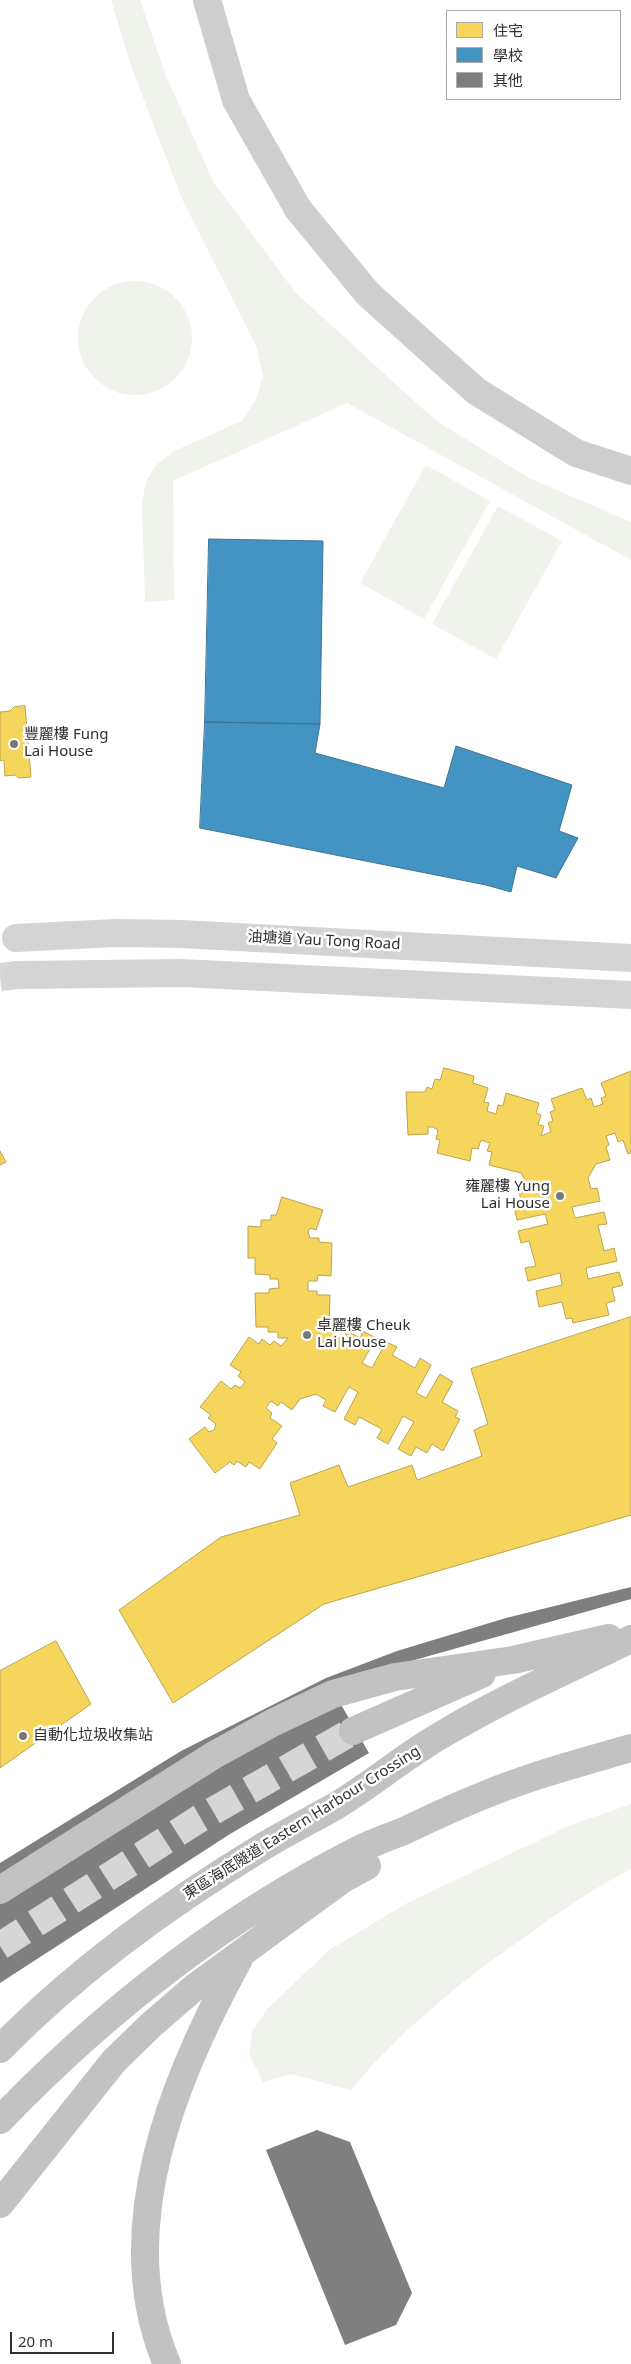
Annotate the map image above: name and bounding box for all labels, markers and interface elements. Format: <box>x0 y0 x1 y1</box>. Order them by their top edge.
legend <box>446 10 621 100</box>
text: 住宅 <box>493 20 523 40</box>
text: 學校 <box>493 45 523 65</box>
text: 其他 <box>493 70 523 90</box>
place label: 豐麗樓 Fung Lai House <box>24 726 108 761</box>
marker: 豐麗樓 Fung Lai House <box>8 738 20 750</box>
street label: 油塘道 Yau Tong Road <box>247 928 401 954</box>
place label: 雍麗樓 Yung Lai House <box>465 1178 550 1213</box>
marker: 雍麗樓 Yung Lai House <box>554 1190 566 1202</box>
place label: 卓麗樓 Cheuk Lai House <box>317 1317 410 1352</box>
marker: 卓麗樓 Cheuk Lai House <box>301 1329 313 1341</box>
place label: 自動化垃圾收集站 <box>33 1727 153 1745</box>
marker: 自動化垃圾收集站 <box>17 1730 29 1742</box>
street label: 東區海底隧道 Eastern Harbour Crossing <box>180 1742 424 1904</box>
scale bar <box>12 2322 116 2354</box>
text: 20 m <box>18 2331 53 2351</box>

